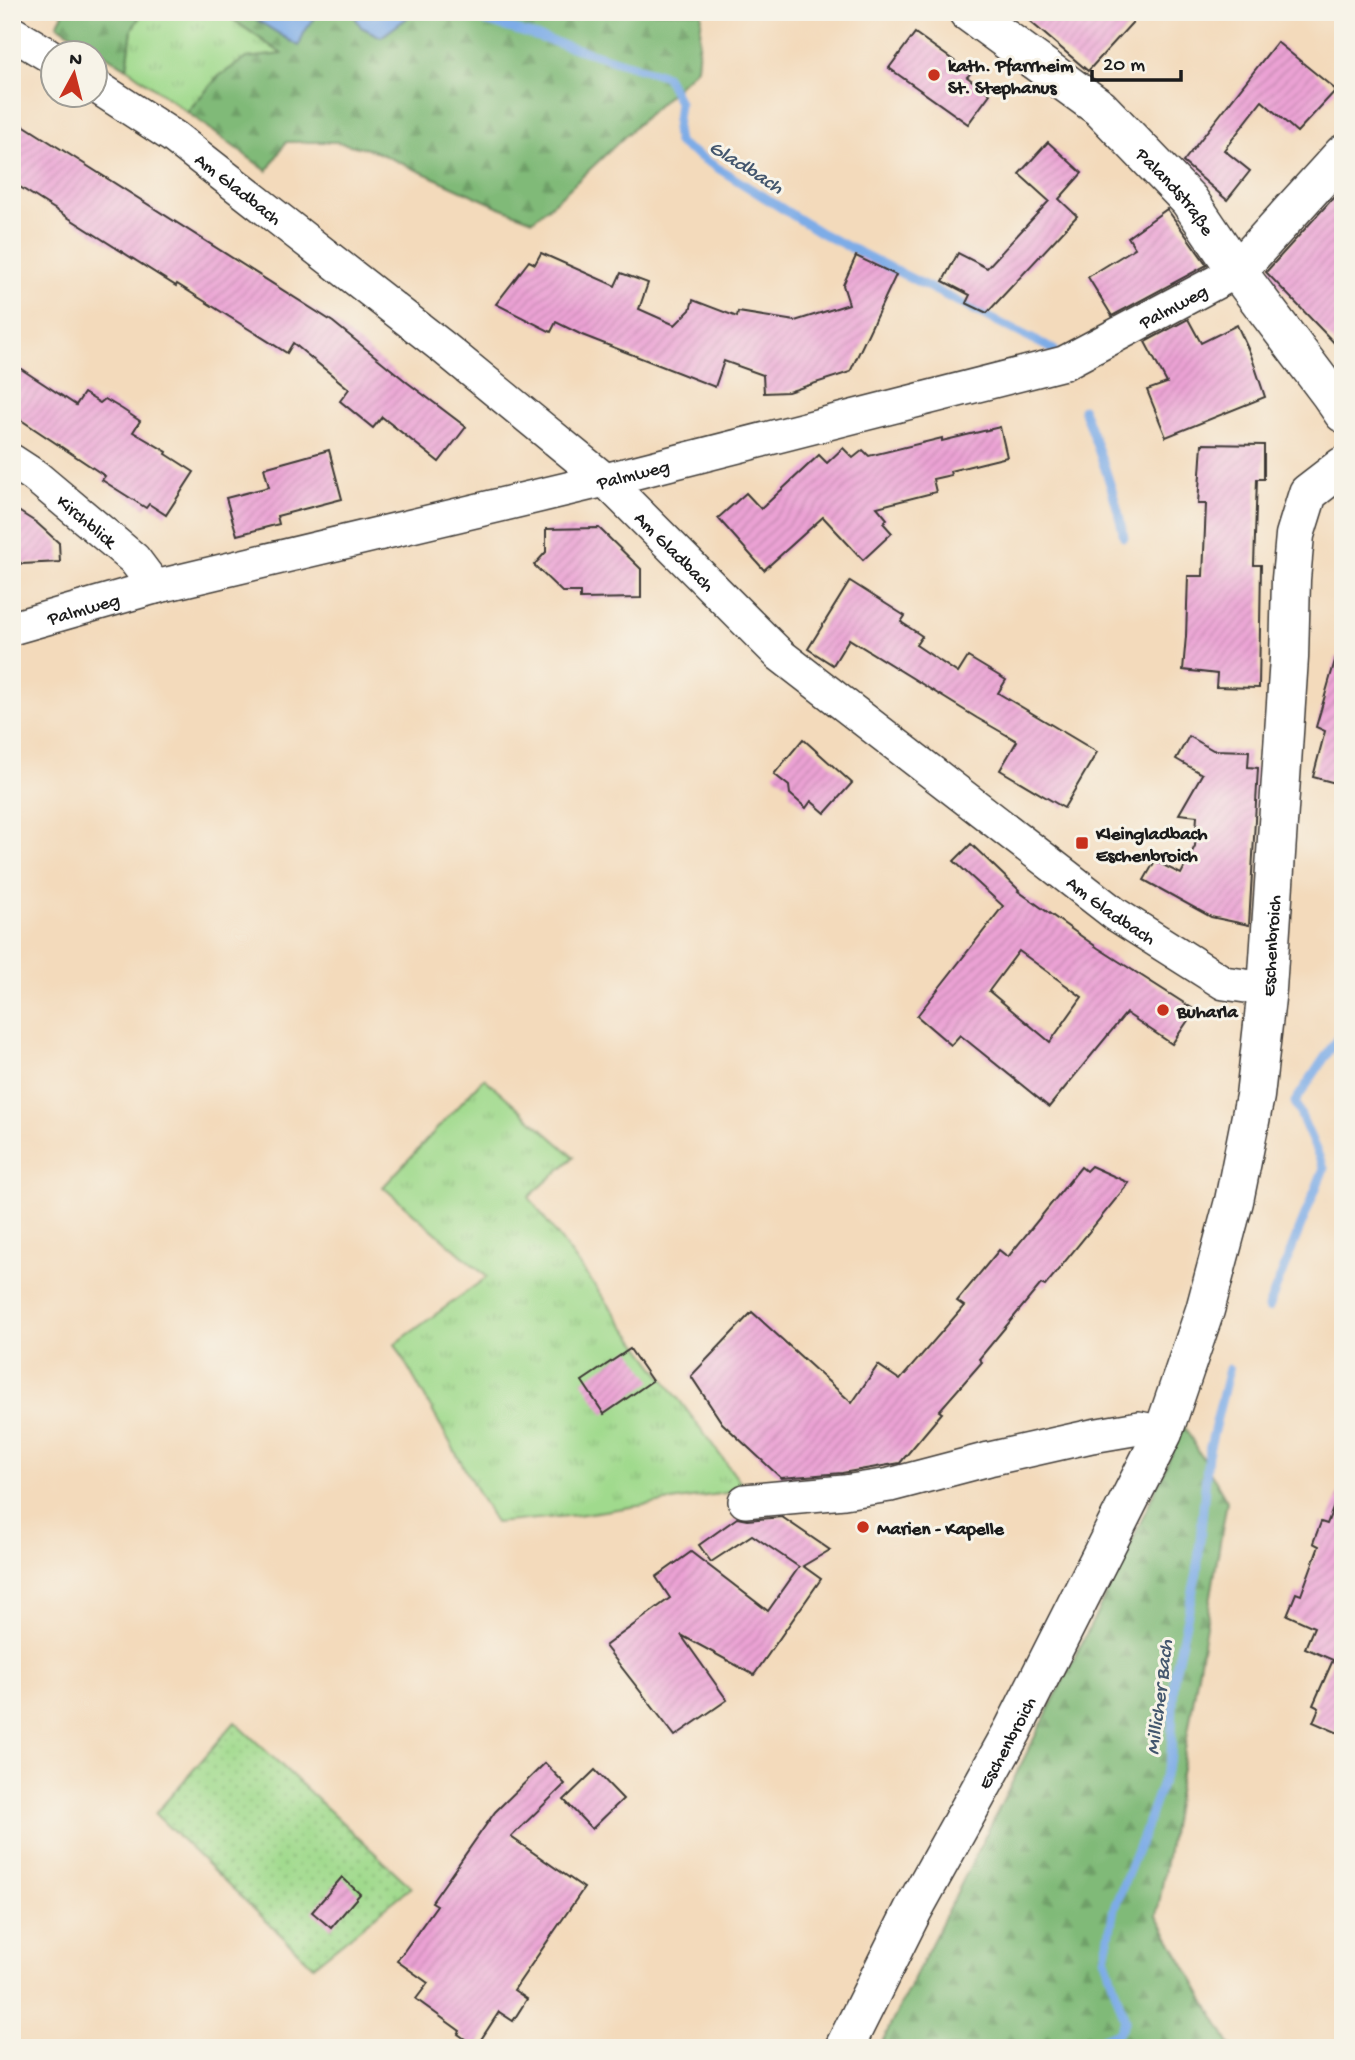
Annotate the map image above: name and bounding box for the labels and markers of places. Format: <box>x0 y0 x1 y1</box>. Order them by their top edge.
place label: kath. Pfarrheim St. Stephanus <box>948 56 1074 101</box>
marker: kath. Pfarrheim St. Stephanus <box>926 67 942 83</box>
place label: Kleingladbach Eschenbroich <box>1095 824 1208 869</box>
marker: Kleingladbach Eschenbroich <box>1074 835 1090 851</box>
marker: Buharla <box>1155 1002 1171 1018</box>
place label: Buharla <box>1176 1002 1239 1025</box>
marker: Marien - Kapelle <box>855 1519 871 1535</box>
place label: Marien - Kapelle <box>877 1519 1005 1542</box>

